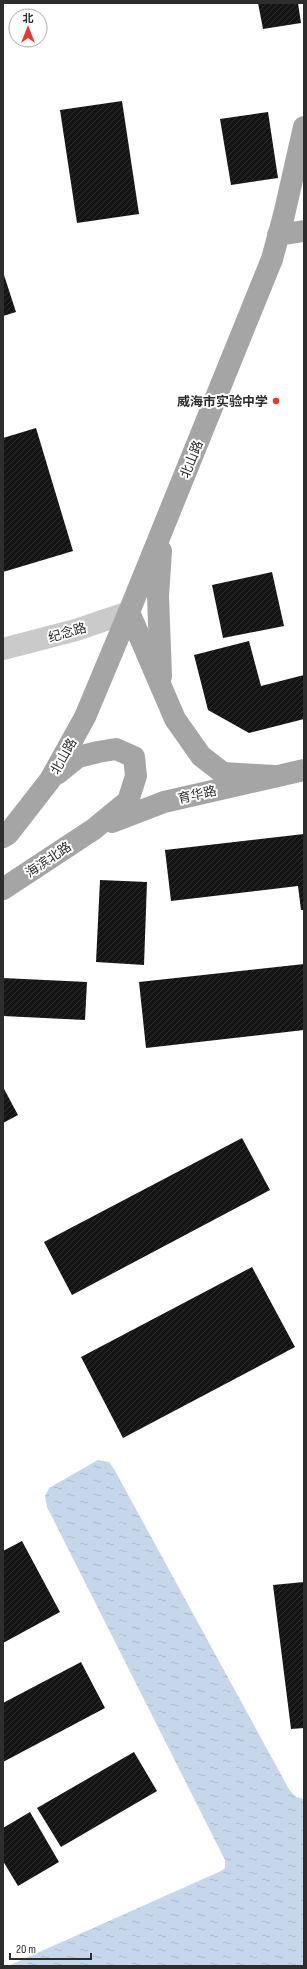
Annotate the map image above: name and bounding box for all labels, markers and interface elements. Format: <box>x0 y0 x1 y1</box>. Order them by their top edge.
north arrow <box>8 8 48 48</box>
text: 北 <box>23 12 34 25</box>
place label: 威海市实验中学 <box>177 394 268 410</box>
marker: 威海市实验中学 <box>271 396 281 406</box>
street label: 北山路 <box>177 438 207 480</box>
street label: 纪念路 <box>46 620 88 646</box>
street label: 北山路 <box>47 736 80 777</box>
street label: 育华路 <box>176 783 218 807</box>
street label: 海滨北路 <box>23 839 75 881</box>
scale bar <box>10 1935 91 1961</box>
text: 20 m <box>16 1942 36 1957</box>

